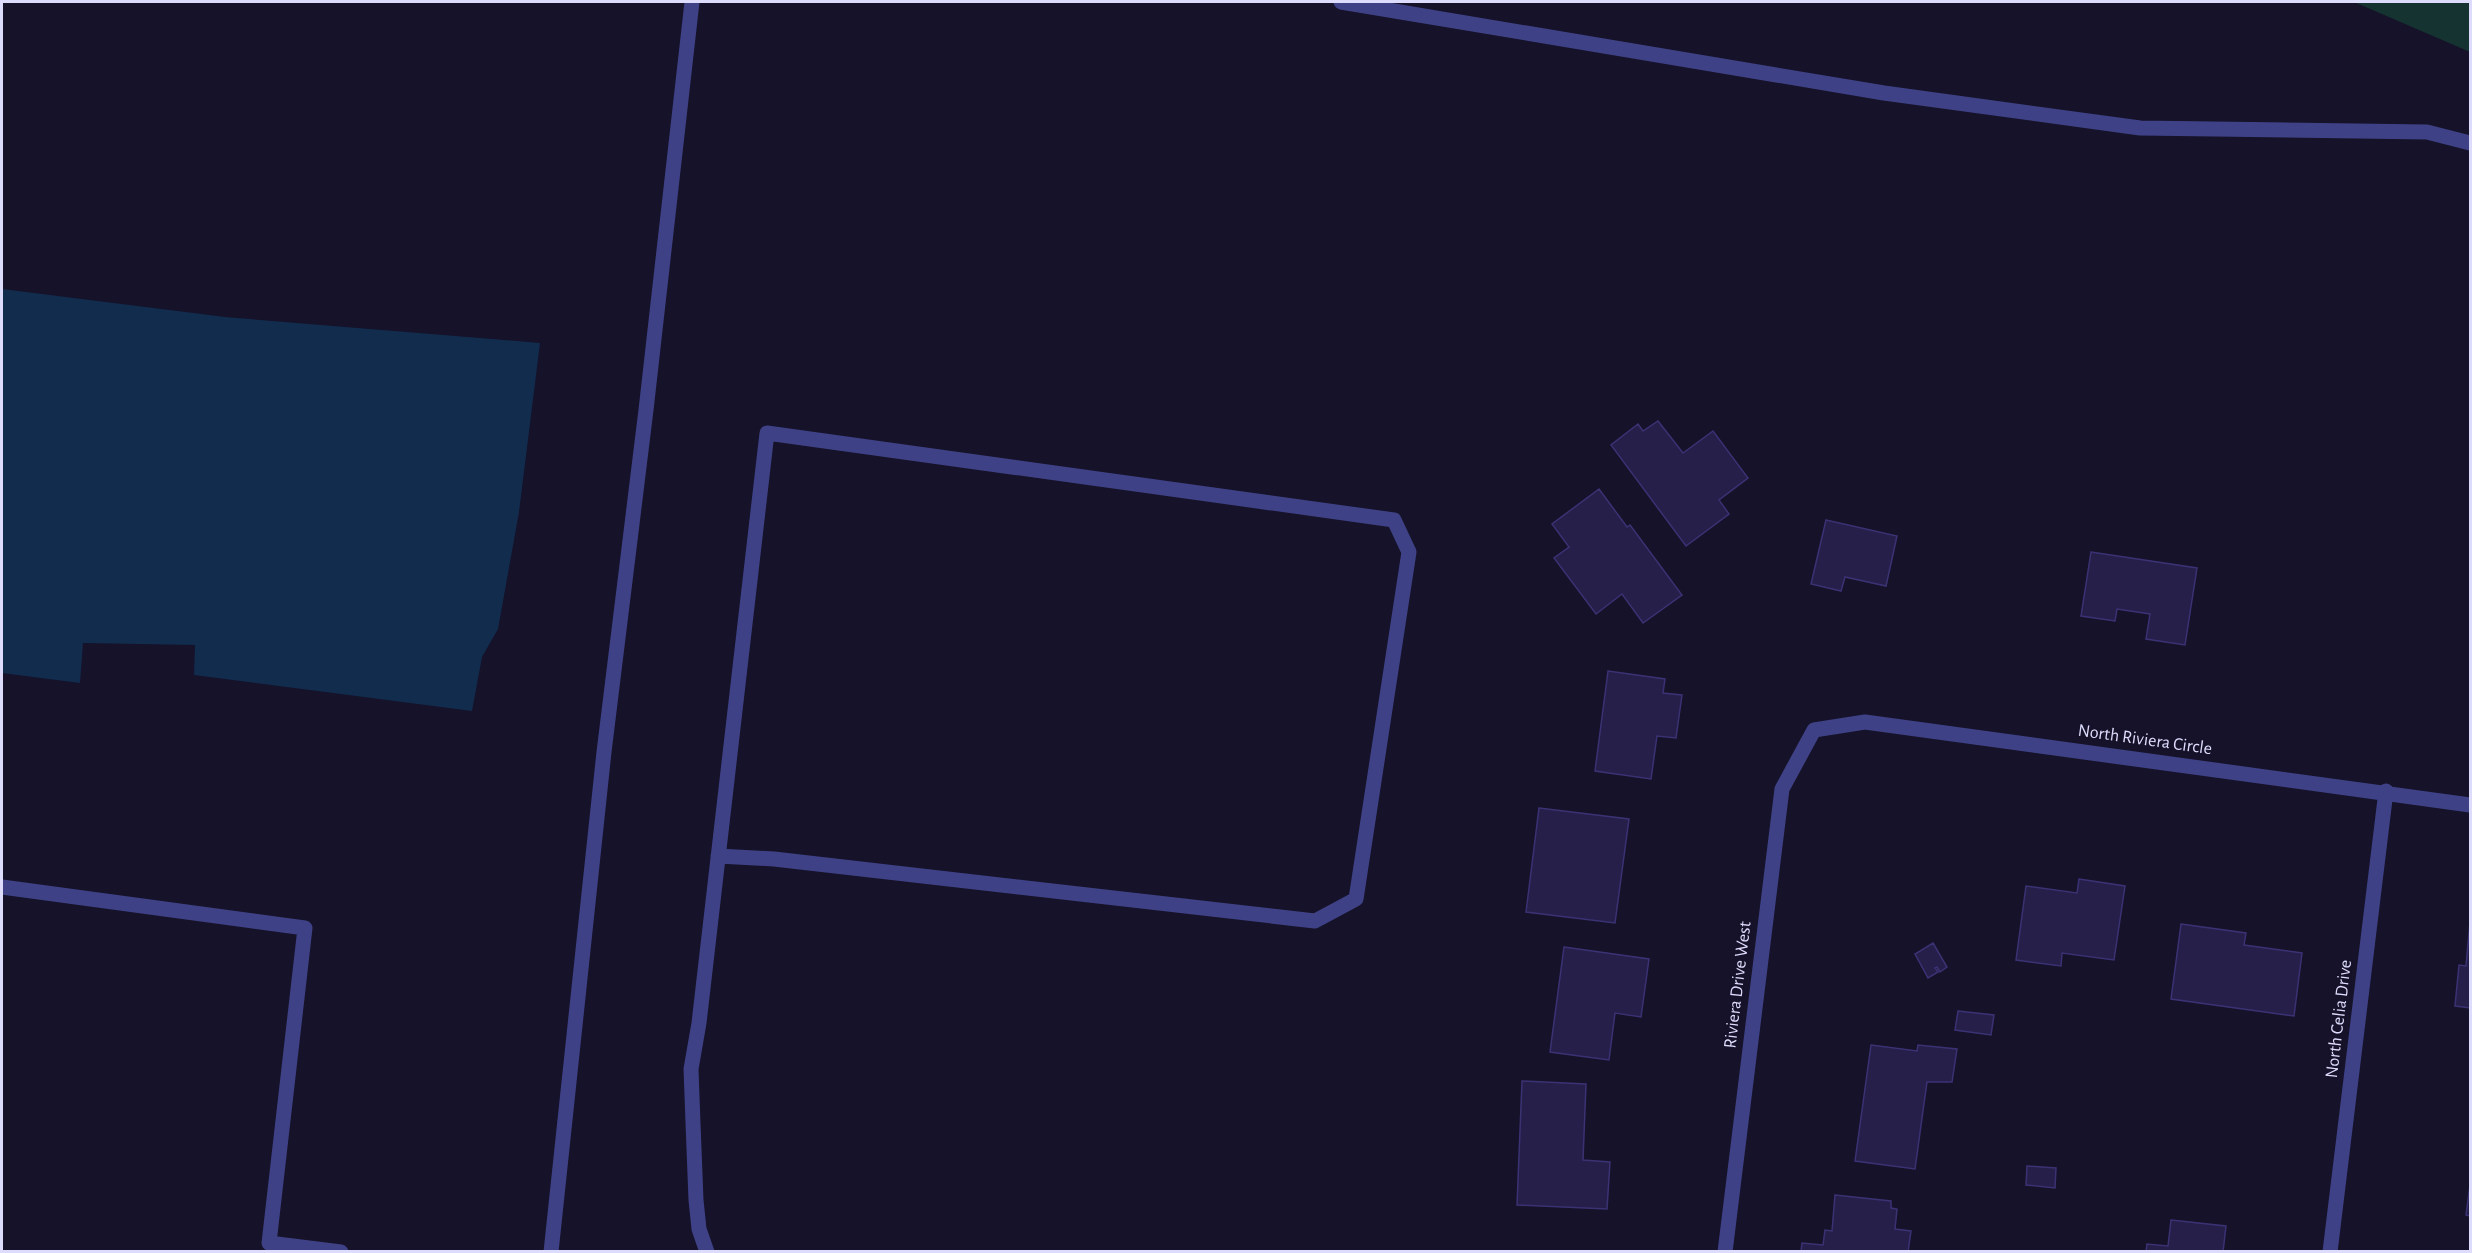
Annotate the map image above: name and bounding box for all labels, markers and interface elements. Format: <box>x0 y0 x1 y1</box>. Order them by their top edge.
street label: North Riviera Circle <box>2077 722 2213 758</box>
street label: Riviera Drive West <box>1721 920 1755 1050</box>
street label: North Celia Drive <box>2323 959 2355 1079</box>

